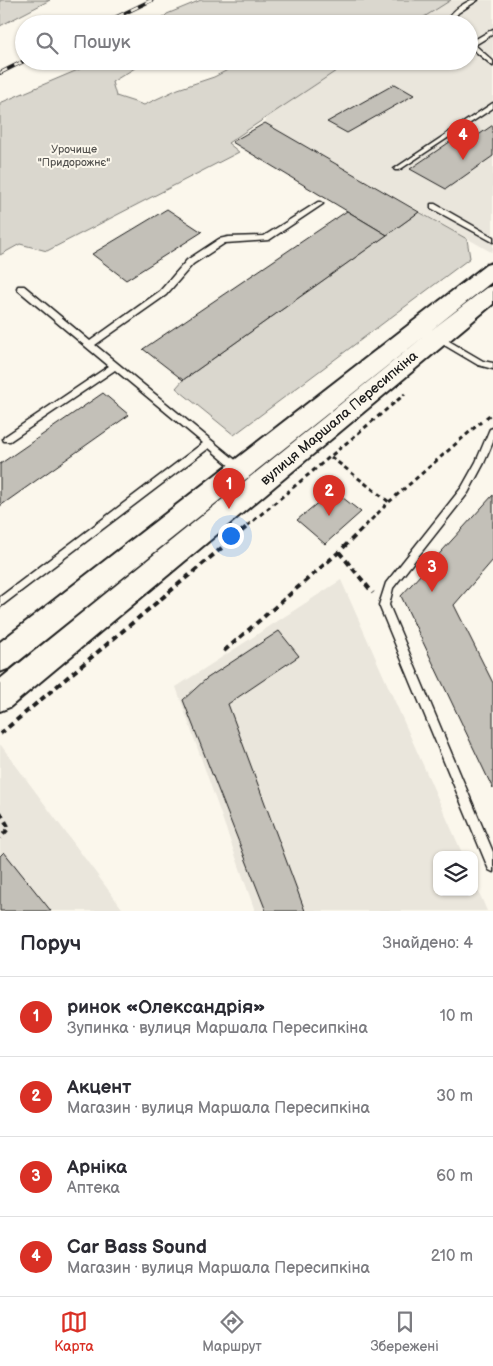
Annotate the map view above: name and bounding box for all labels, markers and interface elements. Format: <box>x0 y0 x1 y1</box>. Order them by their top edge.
search box <box>15 15 478 70</box>
icon: search <box>33 29 61 57</box>
text: Пошук <box>73 31 131 54</box>
pin: 4 <box>447 119 479 160</box>
park label: Урочище "Придорожнє" <box>38 143 110 169</box>
street label: вулиця Маршала Пересипкіна <box>257 347 422 489</box>
pin: 1 <box>213 468 245 509</box>
pin: 2 <box>313 475 345 516</box>
your location <box>218 523 244 549</box>
pin: 3 <box>416 551 448 592</box>
map controls <box>433 851 478 896</box>
button: layers <box>433 851 478 896</box>
text: Поруч <box>20 931 81 956</box>
text: Знайдено: 4 <box>383 934 473 953</box>
text: ринок «Олександрія» <box>67 996 266 1019</box>
text: 1 <box>33 1007 39 1026</box>
text: 10 m <box>440 1007 473 1026</box>
text: Зупинка · вулиця Маршала Пересипкіна <box>67 1019 368 1038</box>
text: Акцент <box>67 1076 131 1099</box>
text: 2 <box>31 1087 41 1106</box>
text: 30 m <box>436 1087 473 1106</box>
text: Магазин · вулиця Маршала Пересипкіна <box>67 1099 370 1118</box>
text: Арніка <box>67 1156 127 1179</box>
text: 3 <box>31 1167 41 1186</box>
text: 60 m <box>436 1167 473 1186</box>
text: Аптека <box>67 1179 120 1198</box>
text: Car Bass Sound <box>67 1236 207 1259</box>
text: 4 <box>31 1247 41 1266</box>
text: 210 m <box>431 1247 473 1266</box>
text: Магазин · вулиця Маршала Пересипкіна <box>67 1259 370 1278</box>
tab: Карта <box>54 1308 94 1355</box>
tab: Маршрут <box>202 1308 262 1355</box>
tab: Збережені <box>370 1308 439 1355</box>

